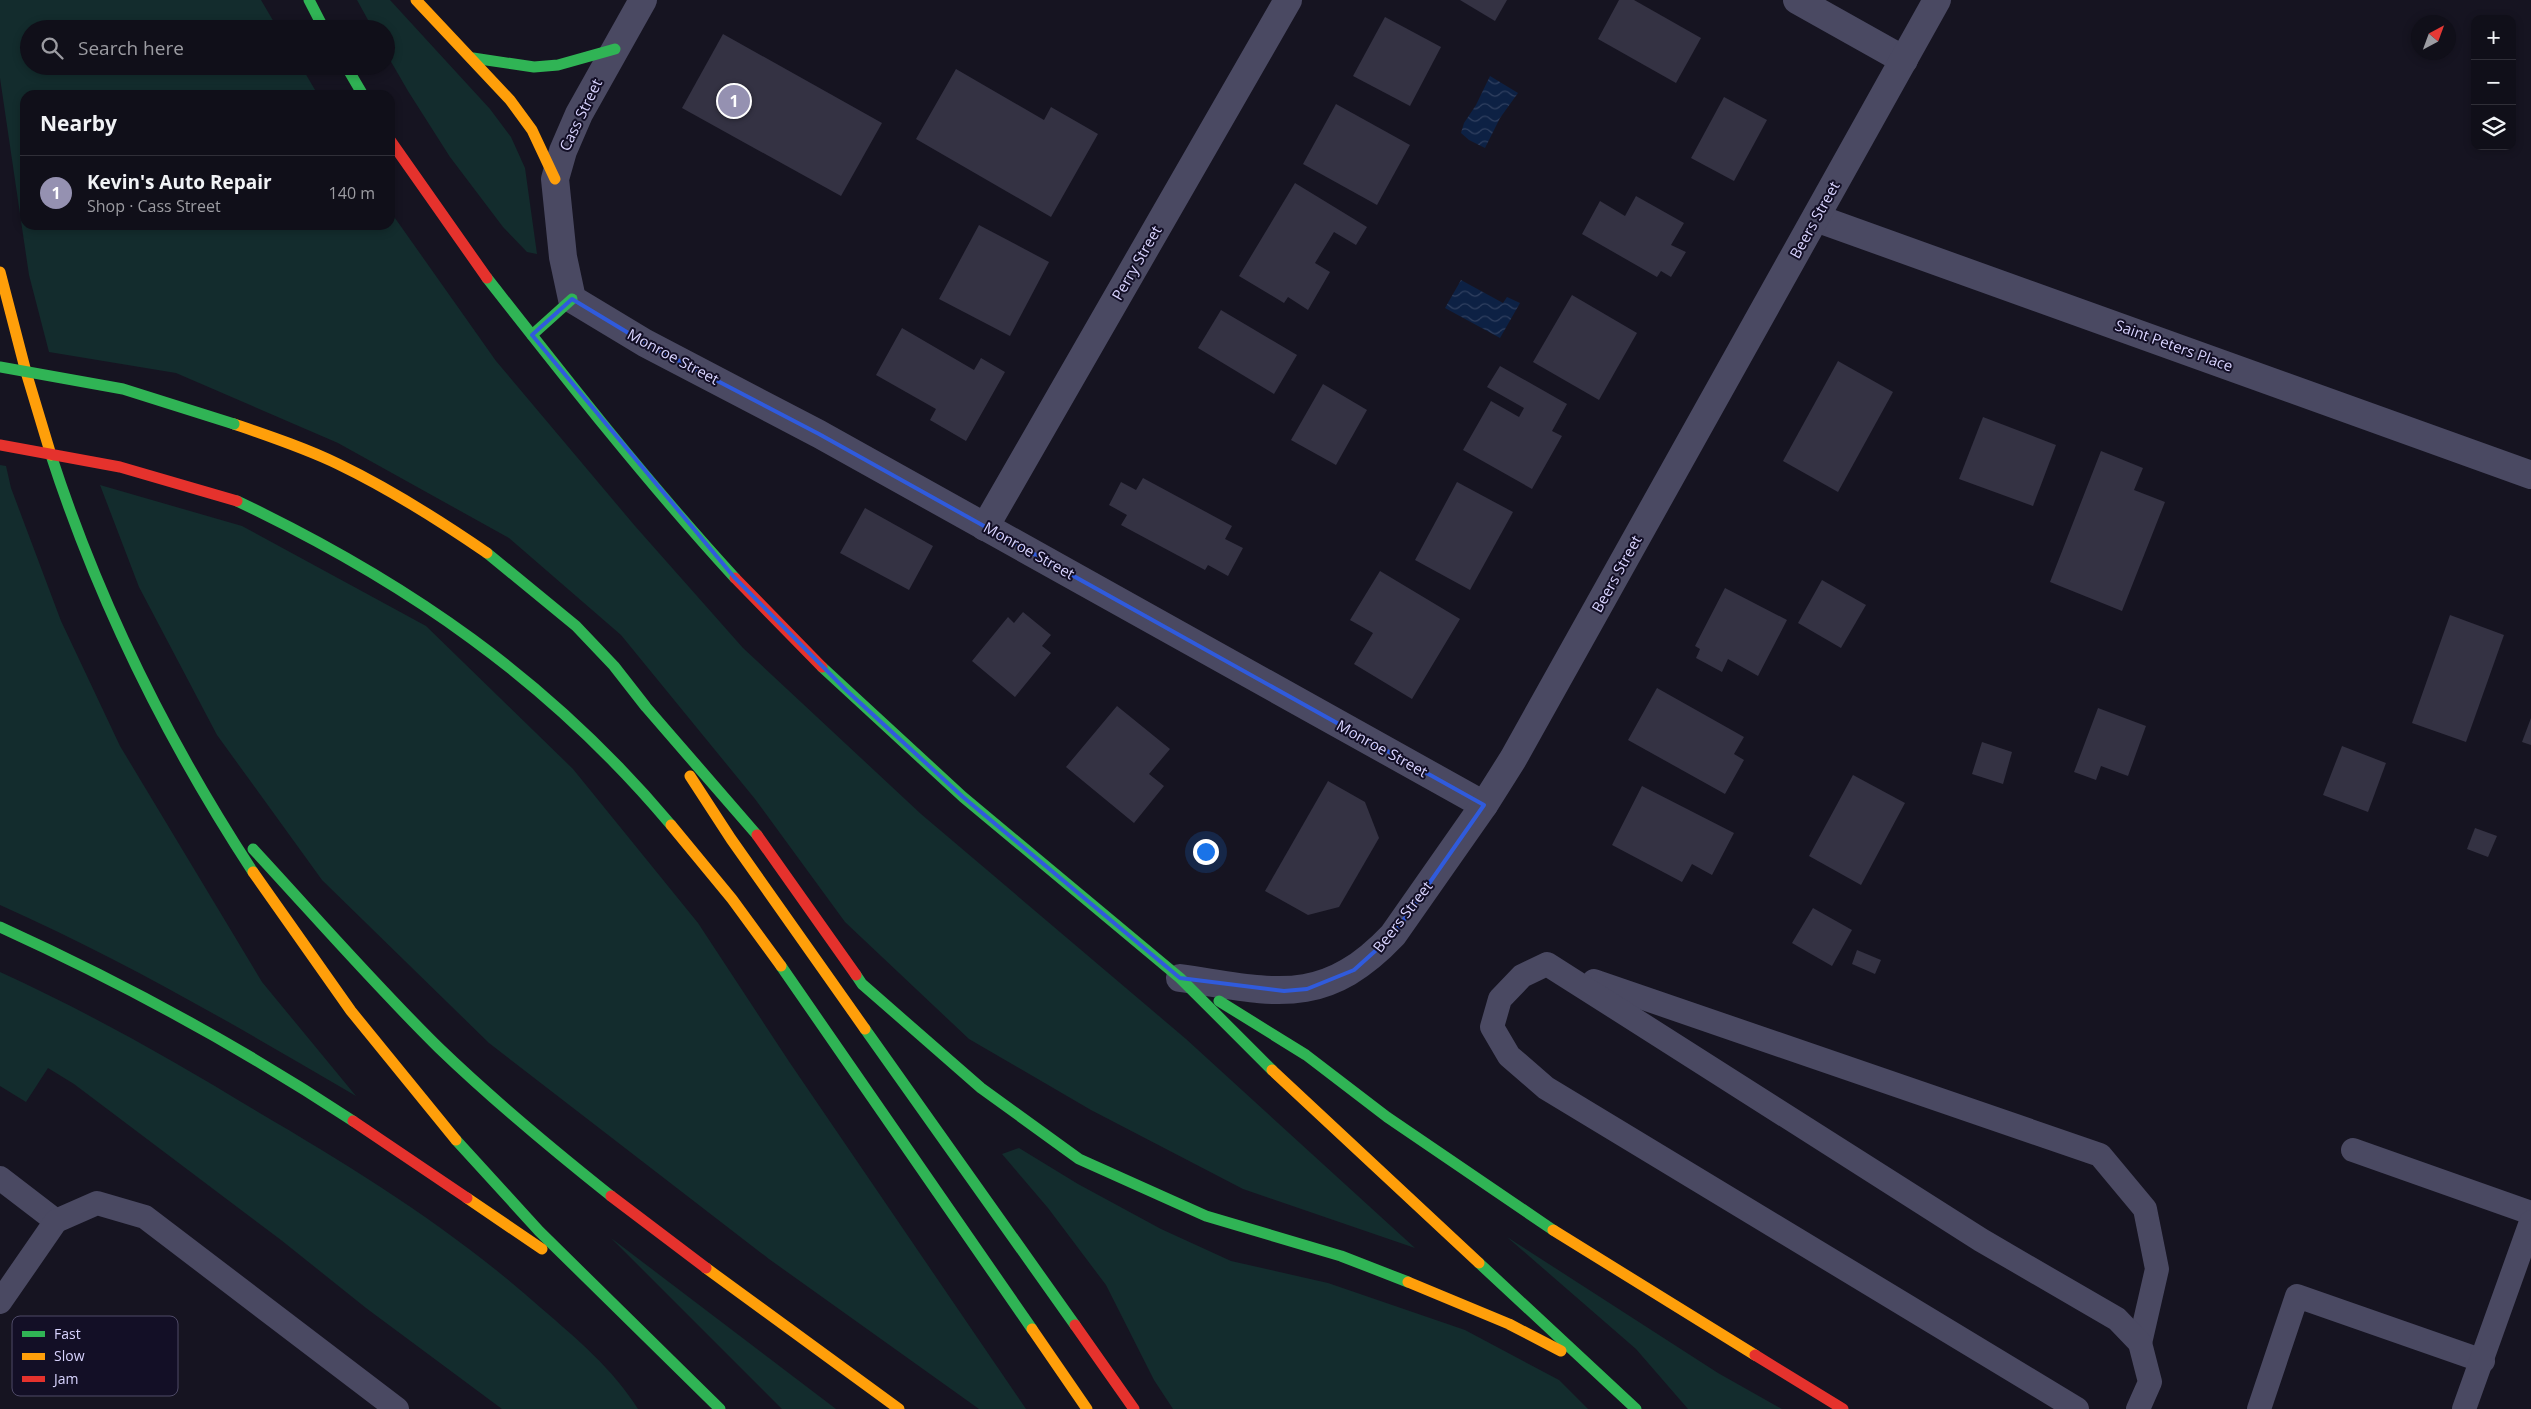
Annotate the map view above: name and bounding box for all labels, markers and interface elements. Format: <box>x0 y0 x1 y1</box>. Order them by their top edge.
north arrow <box>2411 15 2456 60</box>
map controls <box>2471 15 2516 150</box>
button: + <box>2471 15 2516 60</box>
search box <box>20 20 395 75</box>
icon: search <box>38 34 66 62</box>
text: Search here <box>78 35 184 61</box>
button: − <box>2471 60 2516 105</box>
street label: Cass Street <box>554 75 606 154</box>
pin: 1 <box>718 82 750 120</box>
button: layers <box>2471 105 2516 150</box>
text: Nearby <box>40 109 117 137</box>
text: Kevin's Auto Repair <box>87 169 272 195</box>
street label: Beers Street <box>1785 177 1844 262</box>
text: 1 <box>51 182 61 204</box>
text: 140 m <box>329 182 375 204</box>
text: Shop · Cass Street <box>87 195 221 217</box>
street label: Perry Street <box>1107 222 1166 303</box>
street label: Saint Peters Place <box>2113 314 2236 376</box>
street label: Monroe Street <box>624 324 723 389</box>
street label: Monroe Street <box>980 517 1079 583</box>
street label: Beers Street <box>1587 531 1646 616</box>
street label: Monroe Street <box>1333 715 1432 781</box>
your location <box>1193 839 1219 865</box>
street label: Beers Street <box>1368 876 1436 956</box>
legend <box>12 1316 178 1396</box>
text: Fast <box>54 1324 81 1343</box>
text: Slow <box>54 1346 85 1365</box>
text: Jam <box>52 1369 79 1388</box>

